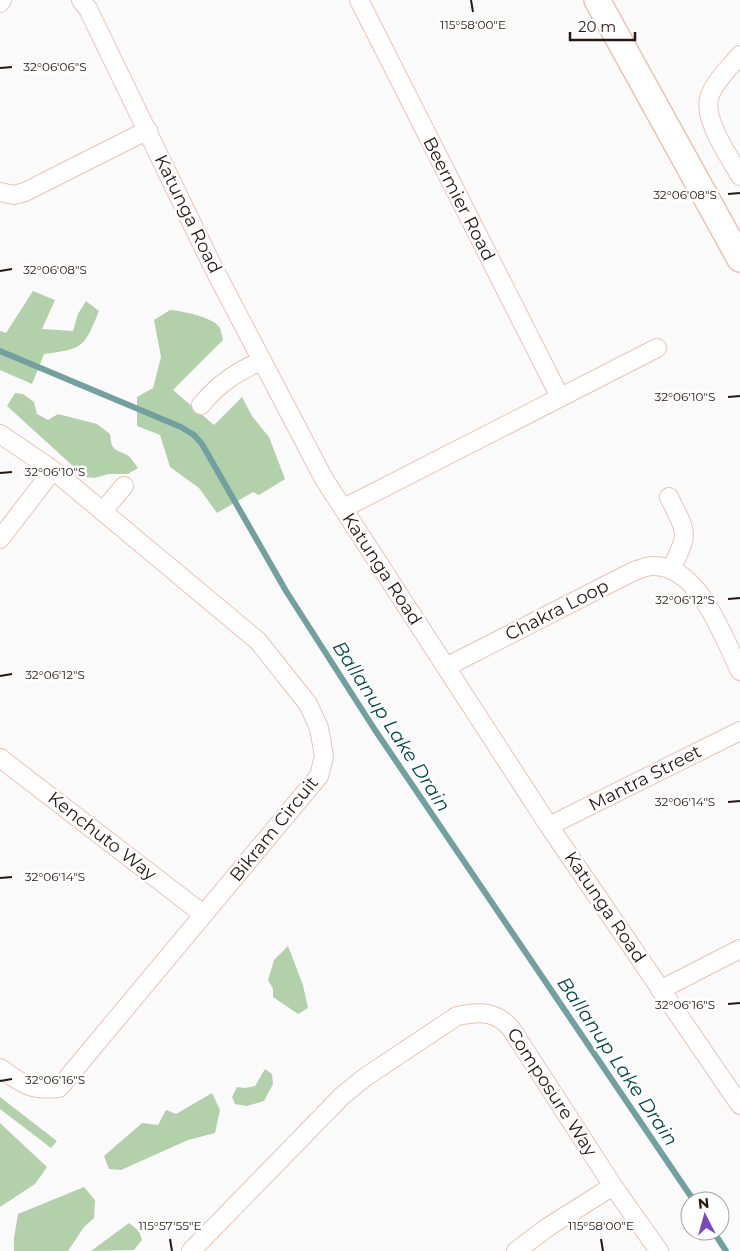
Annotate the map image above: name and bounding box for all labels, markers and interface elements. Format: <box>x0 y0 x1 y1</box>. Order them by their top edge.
scale bar <box>570 10 635 42</box>
text: 115°58'00"E <box>440 17 506 32</box>
text: 20 m <box>578 17 616 36</box>
text: 32°06'06"S <box>23 59 87 74</box>
street label: Beermier Road <box>418 133 500 265</box>
street label: Katunga Road <box>150 151 226 277</box>
text: 32°06'08"S <box>653 187 717 202</box>
text: 32°06'08"S <box>23 262 87 277</box>
text: 32°06'10"S <box>655 389 715 404</box>
text: 32°06'10"S <box>25 464 85 479</box>
street label: Katunga Road <box>338 509 426 629</box>
street label: Chakra Loop <box>502 574 612 646</box>
text: 32°06'12"S <box>655 592 715 607</box>
water label: Ballanup Lake Drain <box>328 637 455 816</box>
text: 32°06'12"S <box>25 667 85 682</box>
street label: Mantra Street <box>585 740 705 816</box>
street label: Bikram Circuit <box>225 772 323 886</box>
street label: Kenchuto Way <box>43 787 161 885</box>
text: 32°06'14"S <box>655 794 715 809</box>
street label: Katunga Road <box>560 847 650 967</box>
text: 32°06'14"S <box>25 869 85 884</box>
water label: Ballanup Lake Drain <box>552 972 683 1150</box>
text: 32°06'16"S <box>655 997 715 1012</box>
street label: Composure Way <box>502 1024 602 1161</box>
text: 32°06'16"S <box>25 1072 85 1087</box>
north arrow <box>680 1191 730 1241</box>
text: N <box>697 1194 710 1213</box>
text: 115°57'55"E <box>139 1218 202 1233</box>
text: 115°58'00"E <box>568 1218 634 1233</box>

